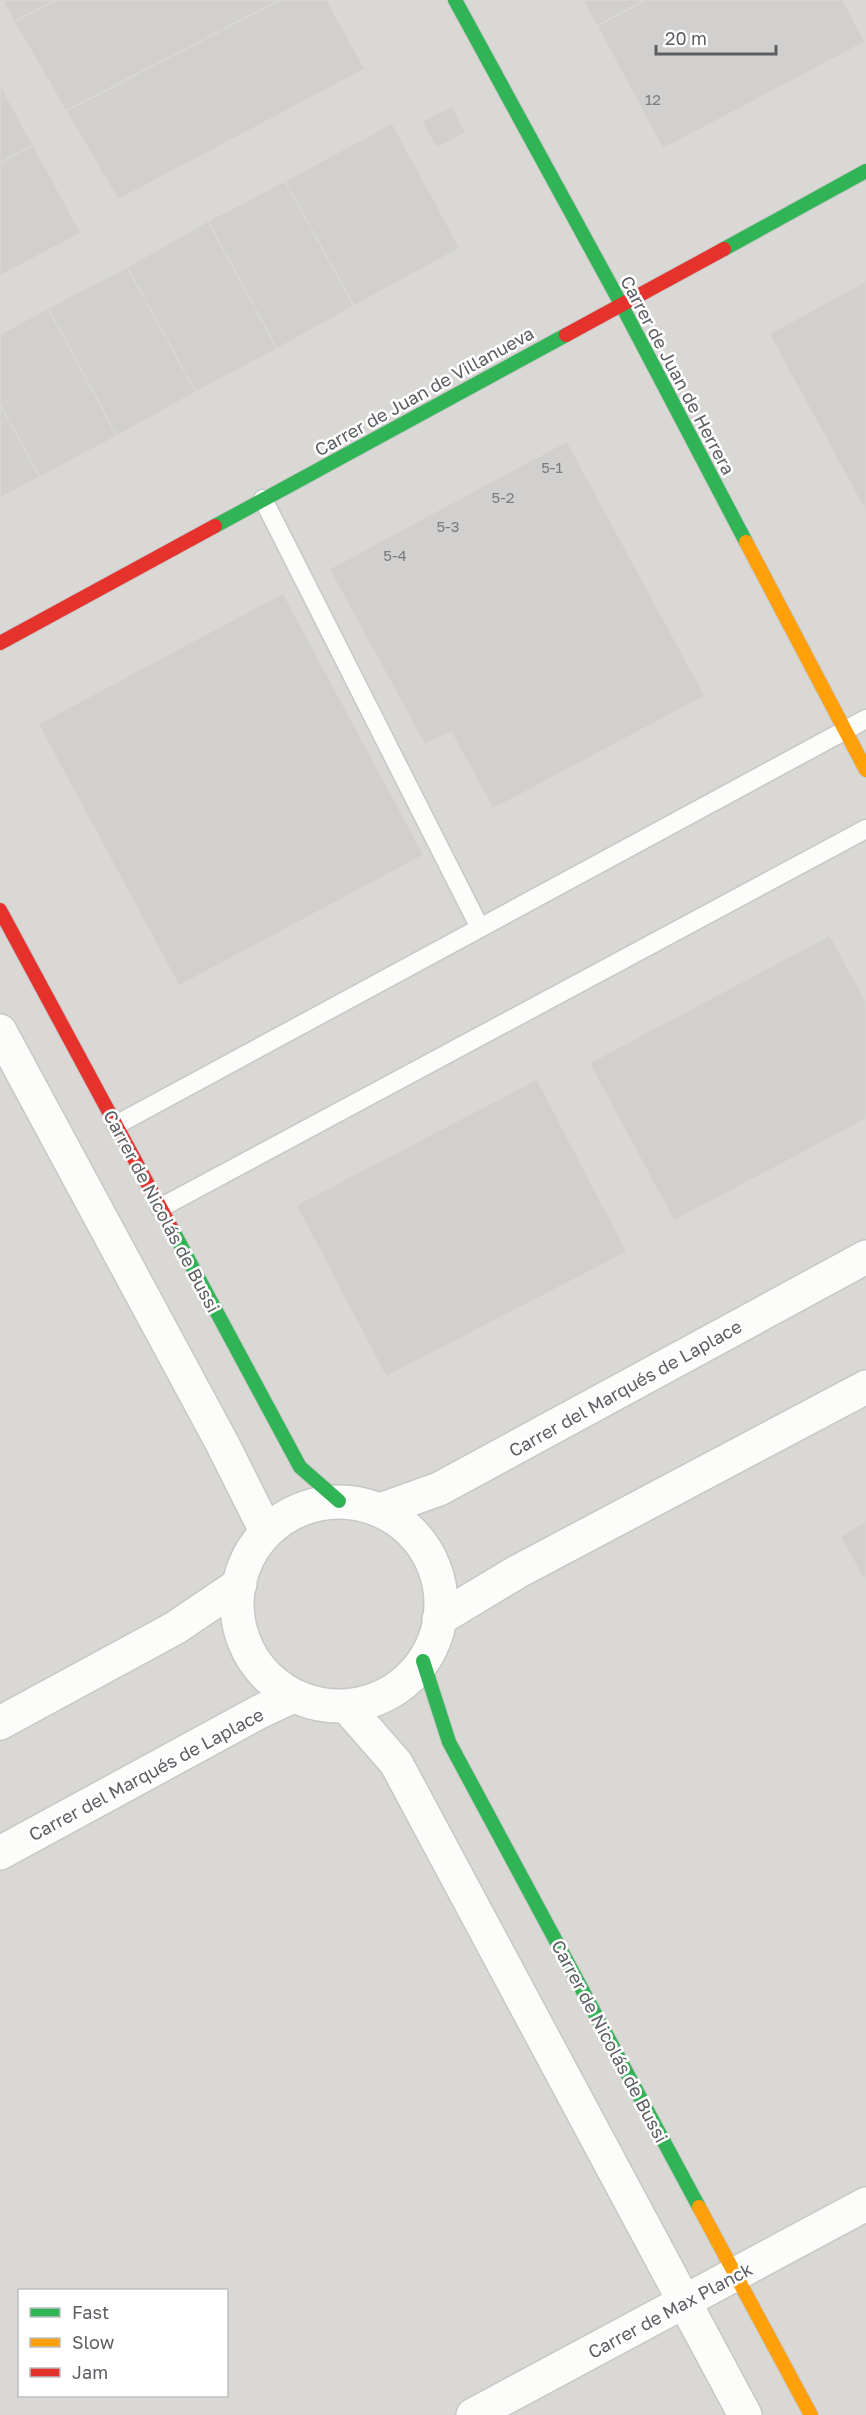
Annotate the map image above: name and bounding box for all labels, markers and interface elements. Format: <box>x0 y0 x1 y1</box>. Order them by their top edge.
scale bar <box>656 18 776 56</box>
text: 20 m <box>665 27 707 49</box>
house number: 12 <box>645 90 661 108</box>
street label: Carrer de Juan de Herrera <box>616 272 740 478</box>
street label: Carrer de Juan de Villanueva <box>311 321 537 461</box>
house number: 5-1 <box>541 458 563 476</box>
house number: 5-2 <box>491 488 515 506</box>
house number: 5-3 <box>436 517 460 535</box>
house number: 5-4 <box>383 546 407 564</box>
street label: Carrer de Nicolás de Bussi <box>99 1106 225 1316</box>
street label: Carrer del Marqués de Laplace <box>505 1315 745 1461</box>
street label: Carrer del Marqués de Laplace <box>25 1703 267 1845</box>
street label: Carrer de Nicolás de Bussi <box>547 1936 673 2146</box>
street label: Carrer de Max Planck <box>584 2257 756 2363</box>
legend <box>18 2289 228 2397</box>
text: Fast <box>72 2301 109 2323</box>
text: Slow <box>72 2331 115 2353</box>
text: Jam <box>72 2361 108 2383</box>

